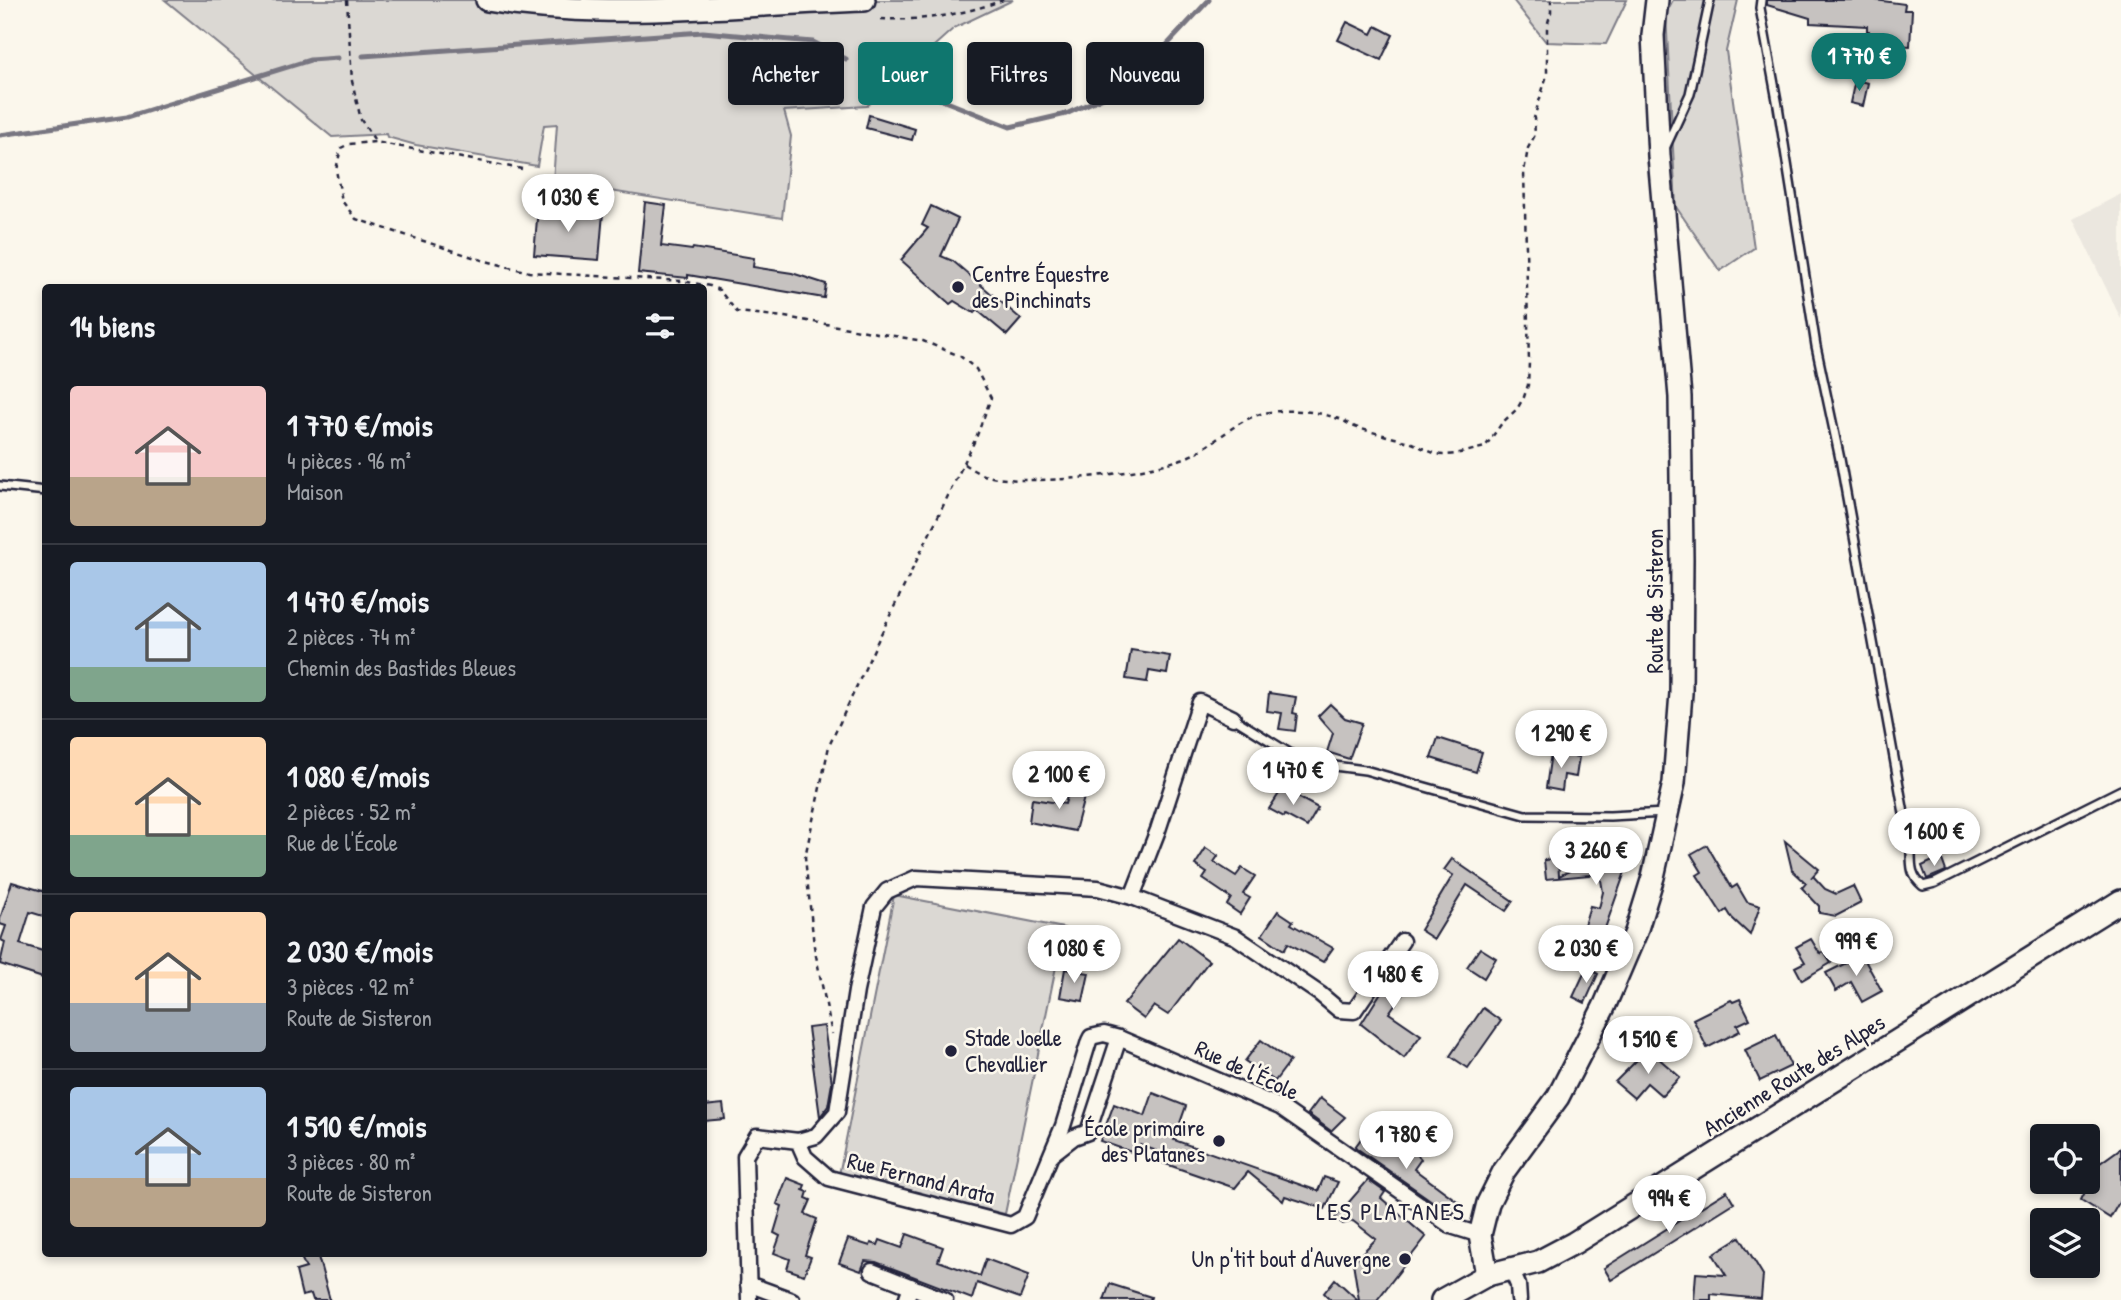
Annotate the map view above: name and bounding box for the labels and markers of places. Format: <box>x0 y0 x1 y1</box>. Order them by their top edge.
pin: 1 770 € <box>1794 34 1924 93</box>
pin: 1 030 € <box>503 174 633 234</box>
place label: Centre Équestre des Pinchinats <box>972 258 1109 315</box>
marker: Centre Équestre des Pinchinats <box>950 279 966 295</box>
pin: 1 290 € <box>1496 710 1626 770</box>
pin: 1 470 € <box>1228 748 1358 807</box>
pin: 2 100 € <box>994 752 1124 811</box>
pin: 1 600 € <box>1869 808 1999 868</box>
pin: 3 260 € <box>1531 828 1661 887</box>
pin: 999 € <box>1807 918 1905 978</box>
pin: 1 080 € <box>1009 926 1139 985</box>
pin: 2 030 € <box>1521 926 1651 985</box>
pin: 1 480 € <box>1328 951 1458 1011</box>
pin: 1 510 € <box>1583 1016 1713 1076</box>
place label: Stade Joelle Chevallier <box>965 1022 1062 1079</box>
marker: Stade Joelle Chevallier <box>943 1043 959 1059</box>
place label: École primaire des Platanes <box>1084 1112 1205 1169</box>
pin: 1 780 € <box>1341 1112 1471 1171</box>
marker: École primaire des Platanes <box>1211 1133 1227 1149</box>
pin: 994 € <box>1620 1176 1718 1235</box>
place label: Un p'tit bout d'Auvergne <box>1191 1243 1391 1274</box>
marker: Un p'tit bout d'Auvergne <box>1397 1251 1413 1267</box>

